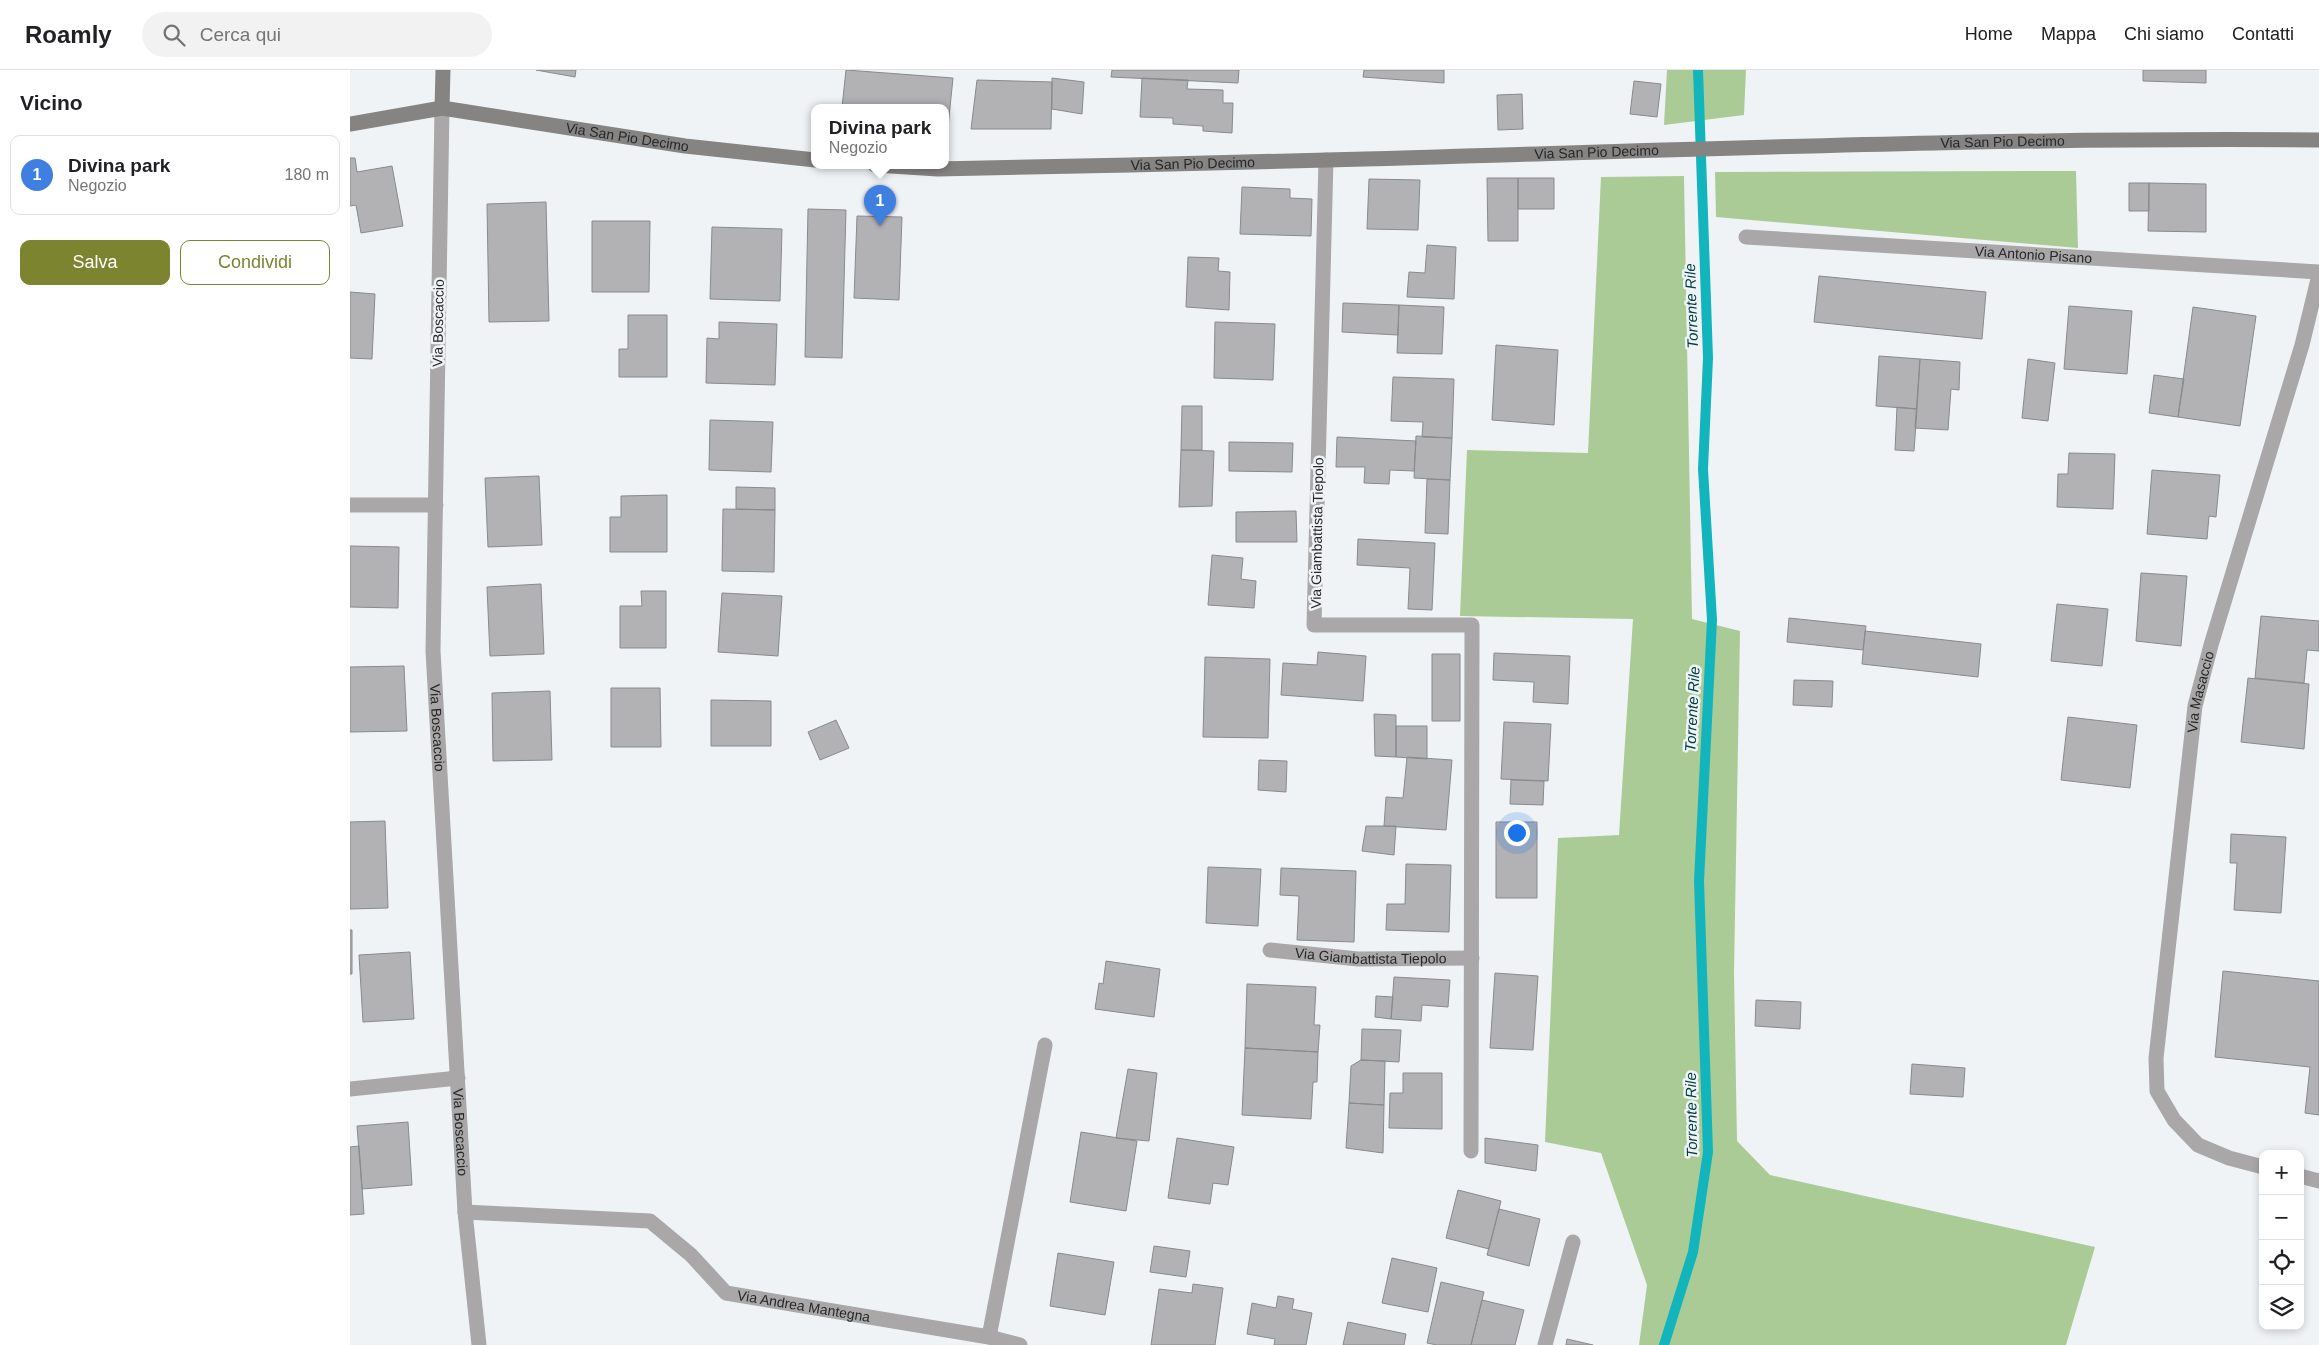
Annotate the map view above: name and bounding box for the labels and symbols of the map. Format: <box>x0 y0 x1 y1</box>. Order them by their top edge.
street label: Via San Pio Decimo <box>565 119 690 155</box>
street label: Via San Pio Decimo <box>1940 133 2065 151</box>
street label: Via San Pio Decimo <box>1534 142 1659 162</box>
street label: Via San Pio Decimo <box>1130 154 1255 173</box>
pin: 1 <box>864 185 896 226</box>
street label: Via Antonio Pisano <box>1974 243 2093 266</box>
water label: Torrente Rile <box>1681 263 1701 349</box>
street label: Via Boscaccio <box>429 279 447 367</box>
street label: Via Giambattista Tiepolo <box>1308 457 1326 609</box>
street label: Via Masaccio <box>2184 649 2217 733</box>
water label: Torrente Rile <box>1681 666 1703 752</box>
street label: Via Boscaccio <box>427 684 448 772</box>
your location <box>1504 820 1530 846</box>
street label: Via Giambattista Tiepolo <box>1294 945 1447 967</box>
water label: Torrente Rile <box>1682 1072 1700 1158</box>
street label: Via Boscaccio <box>450 1088 471 1177</box>
street label: Via Andrea Mantegna <box>736 1287 872 1325</box>

